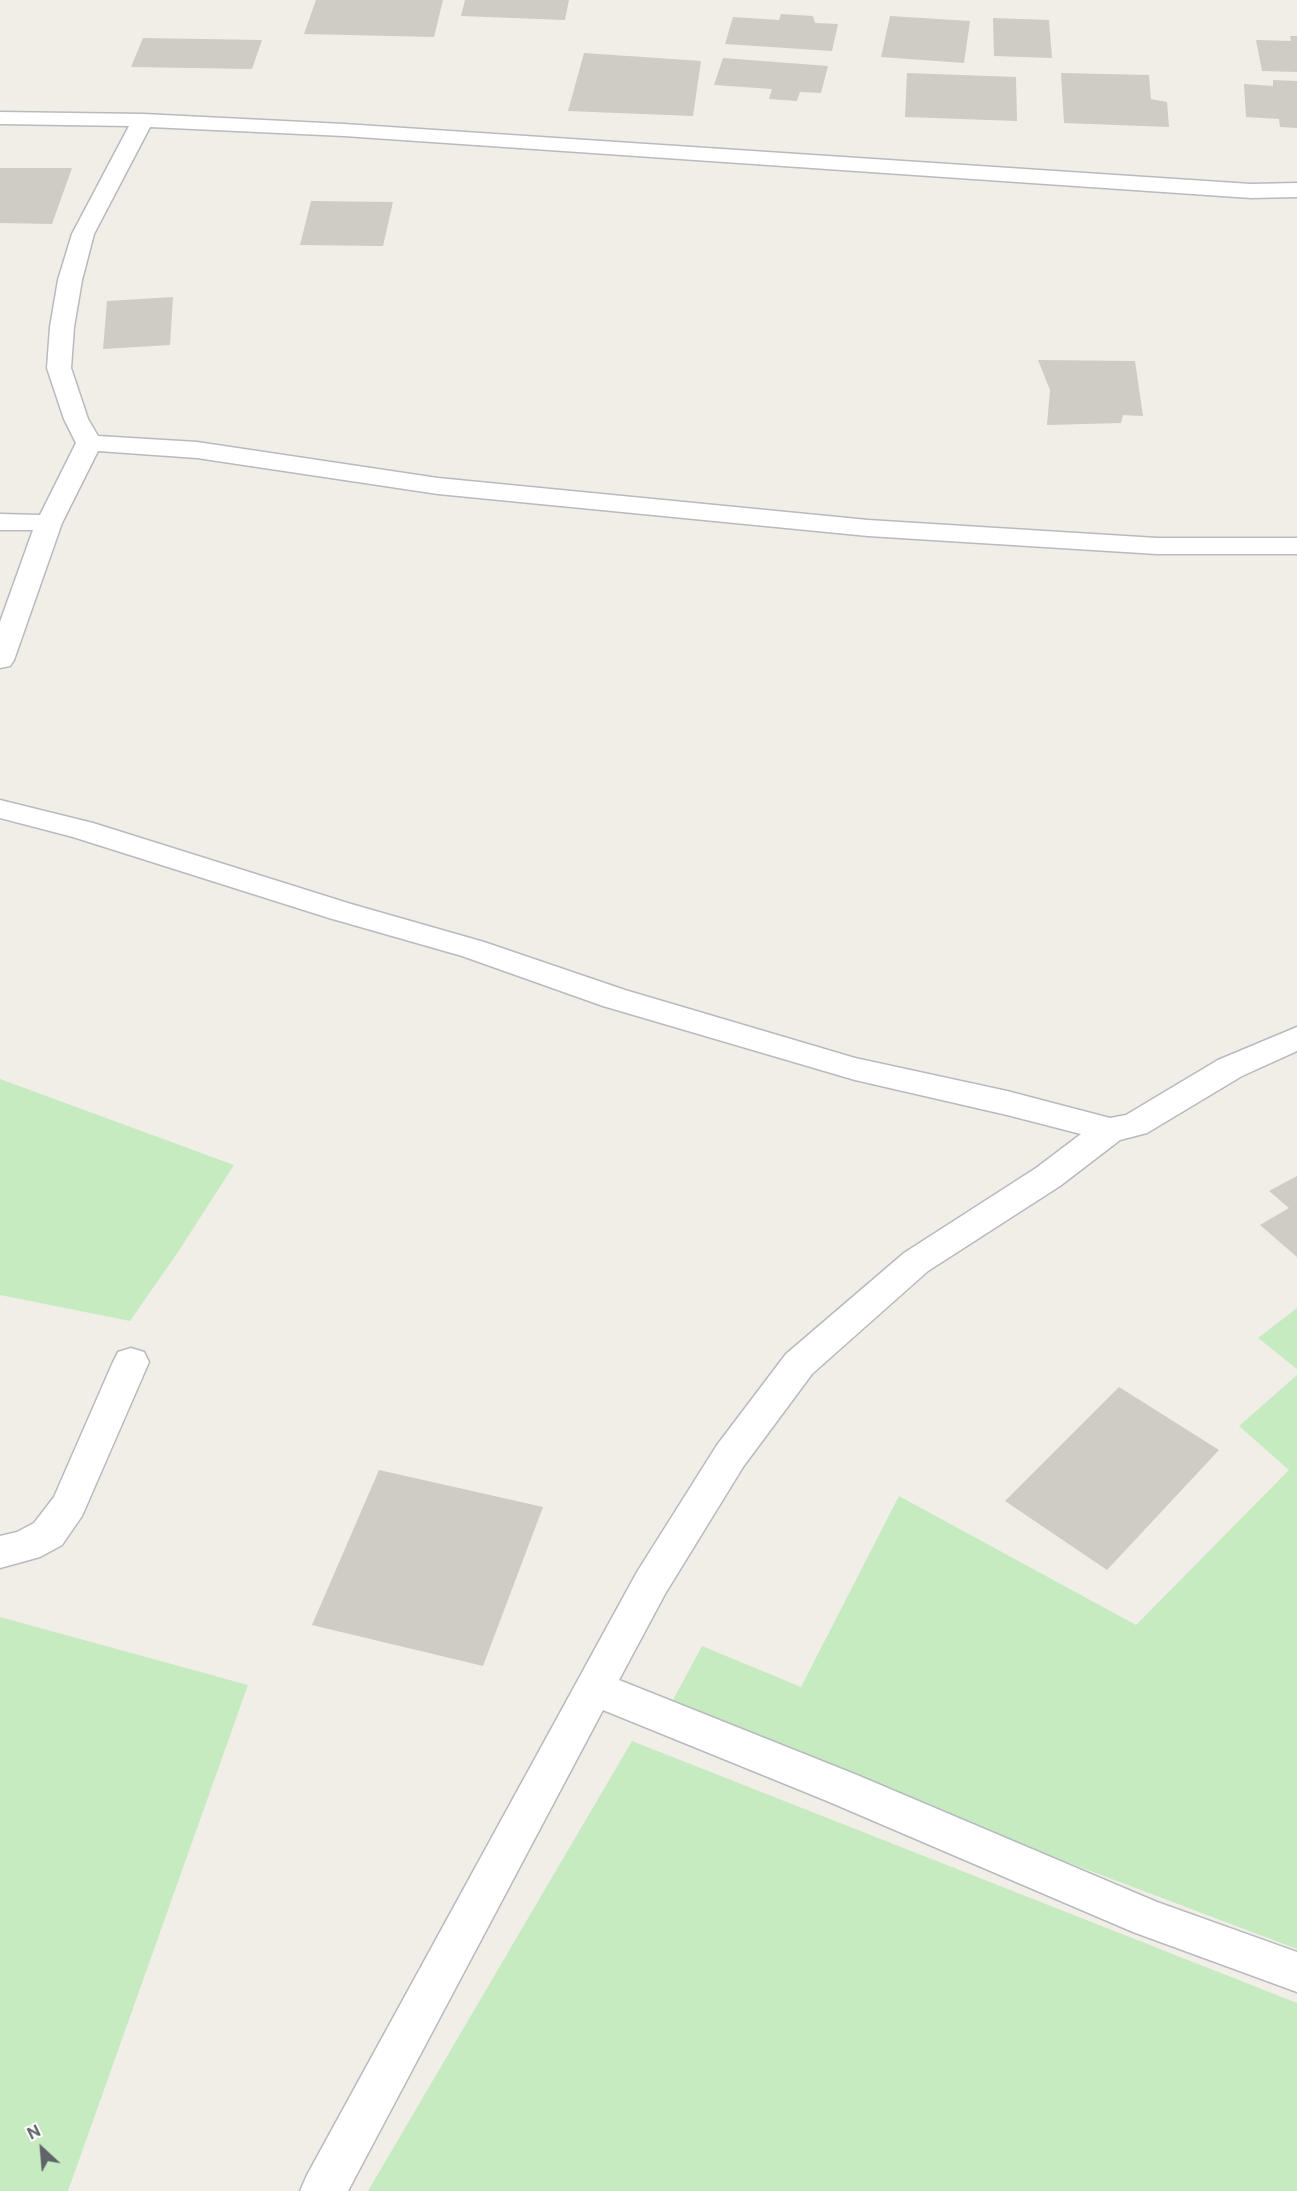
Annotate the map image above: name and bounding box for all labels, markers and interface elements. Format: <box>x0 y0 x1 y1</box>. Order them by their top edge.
north arrow <box>12 2119 72 2179</box>
text: N <box>24 2121 44 2144</box>

